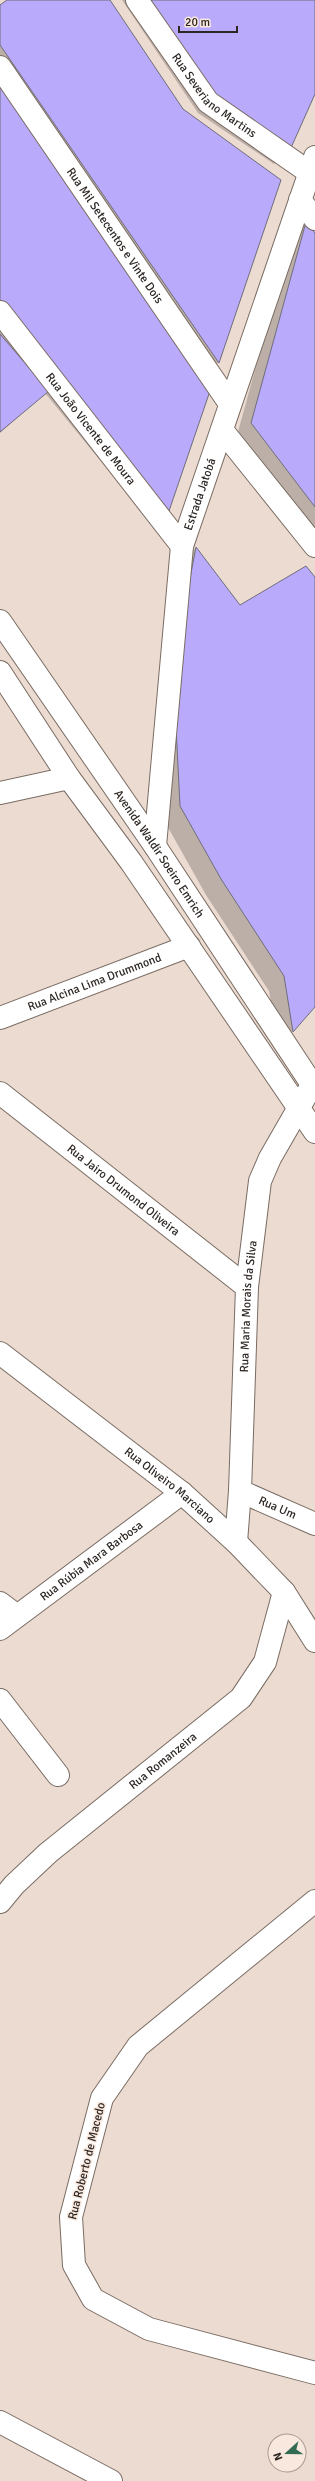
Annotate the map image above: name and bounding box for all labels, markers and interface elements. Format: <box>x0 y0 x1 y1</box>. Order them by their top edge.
scale bar <box>179 8 237 34</box>
text: 20 m <box>185 15 210 30</box>
street label: Rua Severiano Martins <box>169 50 259 141</box>
street label: Rua Mil Setecentos e Vinte Dois <box>63 165 167 306</box>
street label: Rua João Vicente de Moura <box>43 370 139 488</box>
street label: Estrada Jatobá <box>180 456 219 532</box>
street label: Avenida Waldir Soeiro Emrich <box>111 787 208 921</box>
street label: Rua Alcina Lima Drummond <box>25 950 163 1014</box>
street label: Rua Jairo Drumond Oliveira <box>64 1141 183 1239</box>
street label: Rua Maria Morais da Silva <box>237 1240 260 1373</box>
street label: Rua Oliveiro Marciano <box>121 1444 218 1526</box>
street label: Rua Um <box>256 1493 299 1522</box>
street label: Rua Rúbia Mara Barbosa <box>37 1517 146 1604</box>
street label: Rua Romanzeira <box>126 1729 200 1793</box>
street label: Rua Roberto de Macedo <box>65 2101 109 2221</box>
north arrow <box>267 2433 307 2473</box>
text: N <box>271 2451 286 2462</box>

